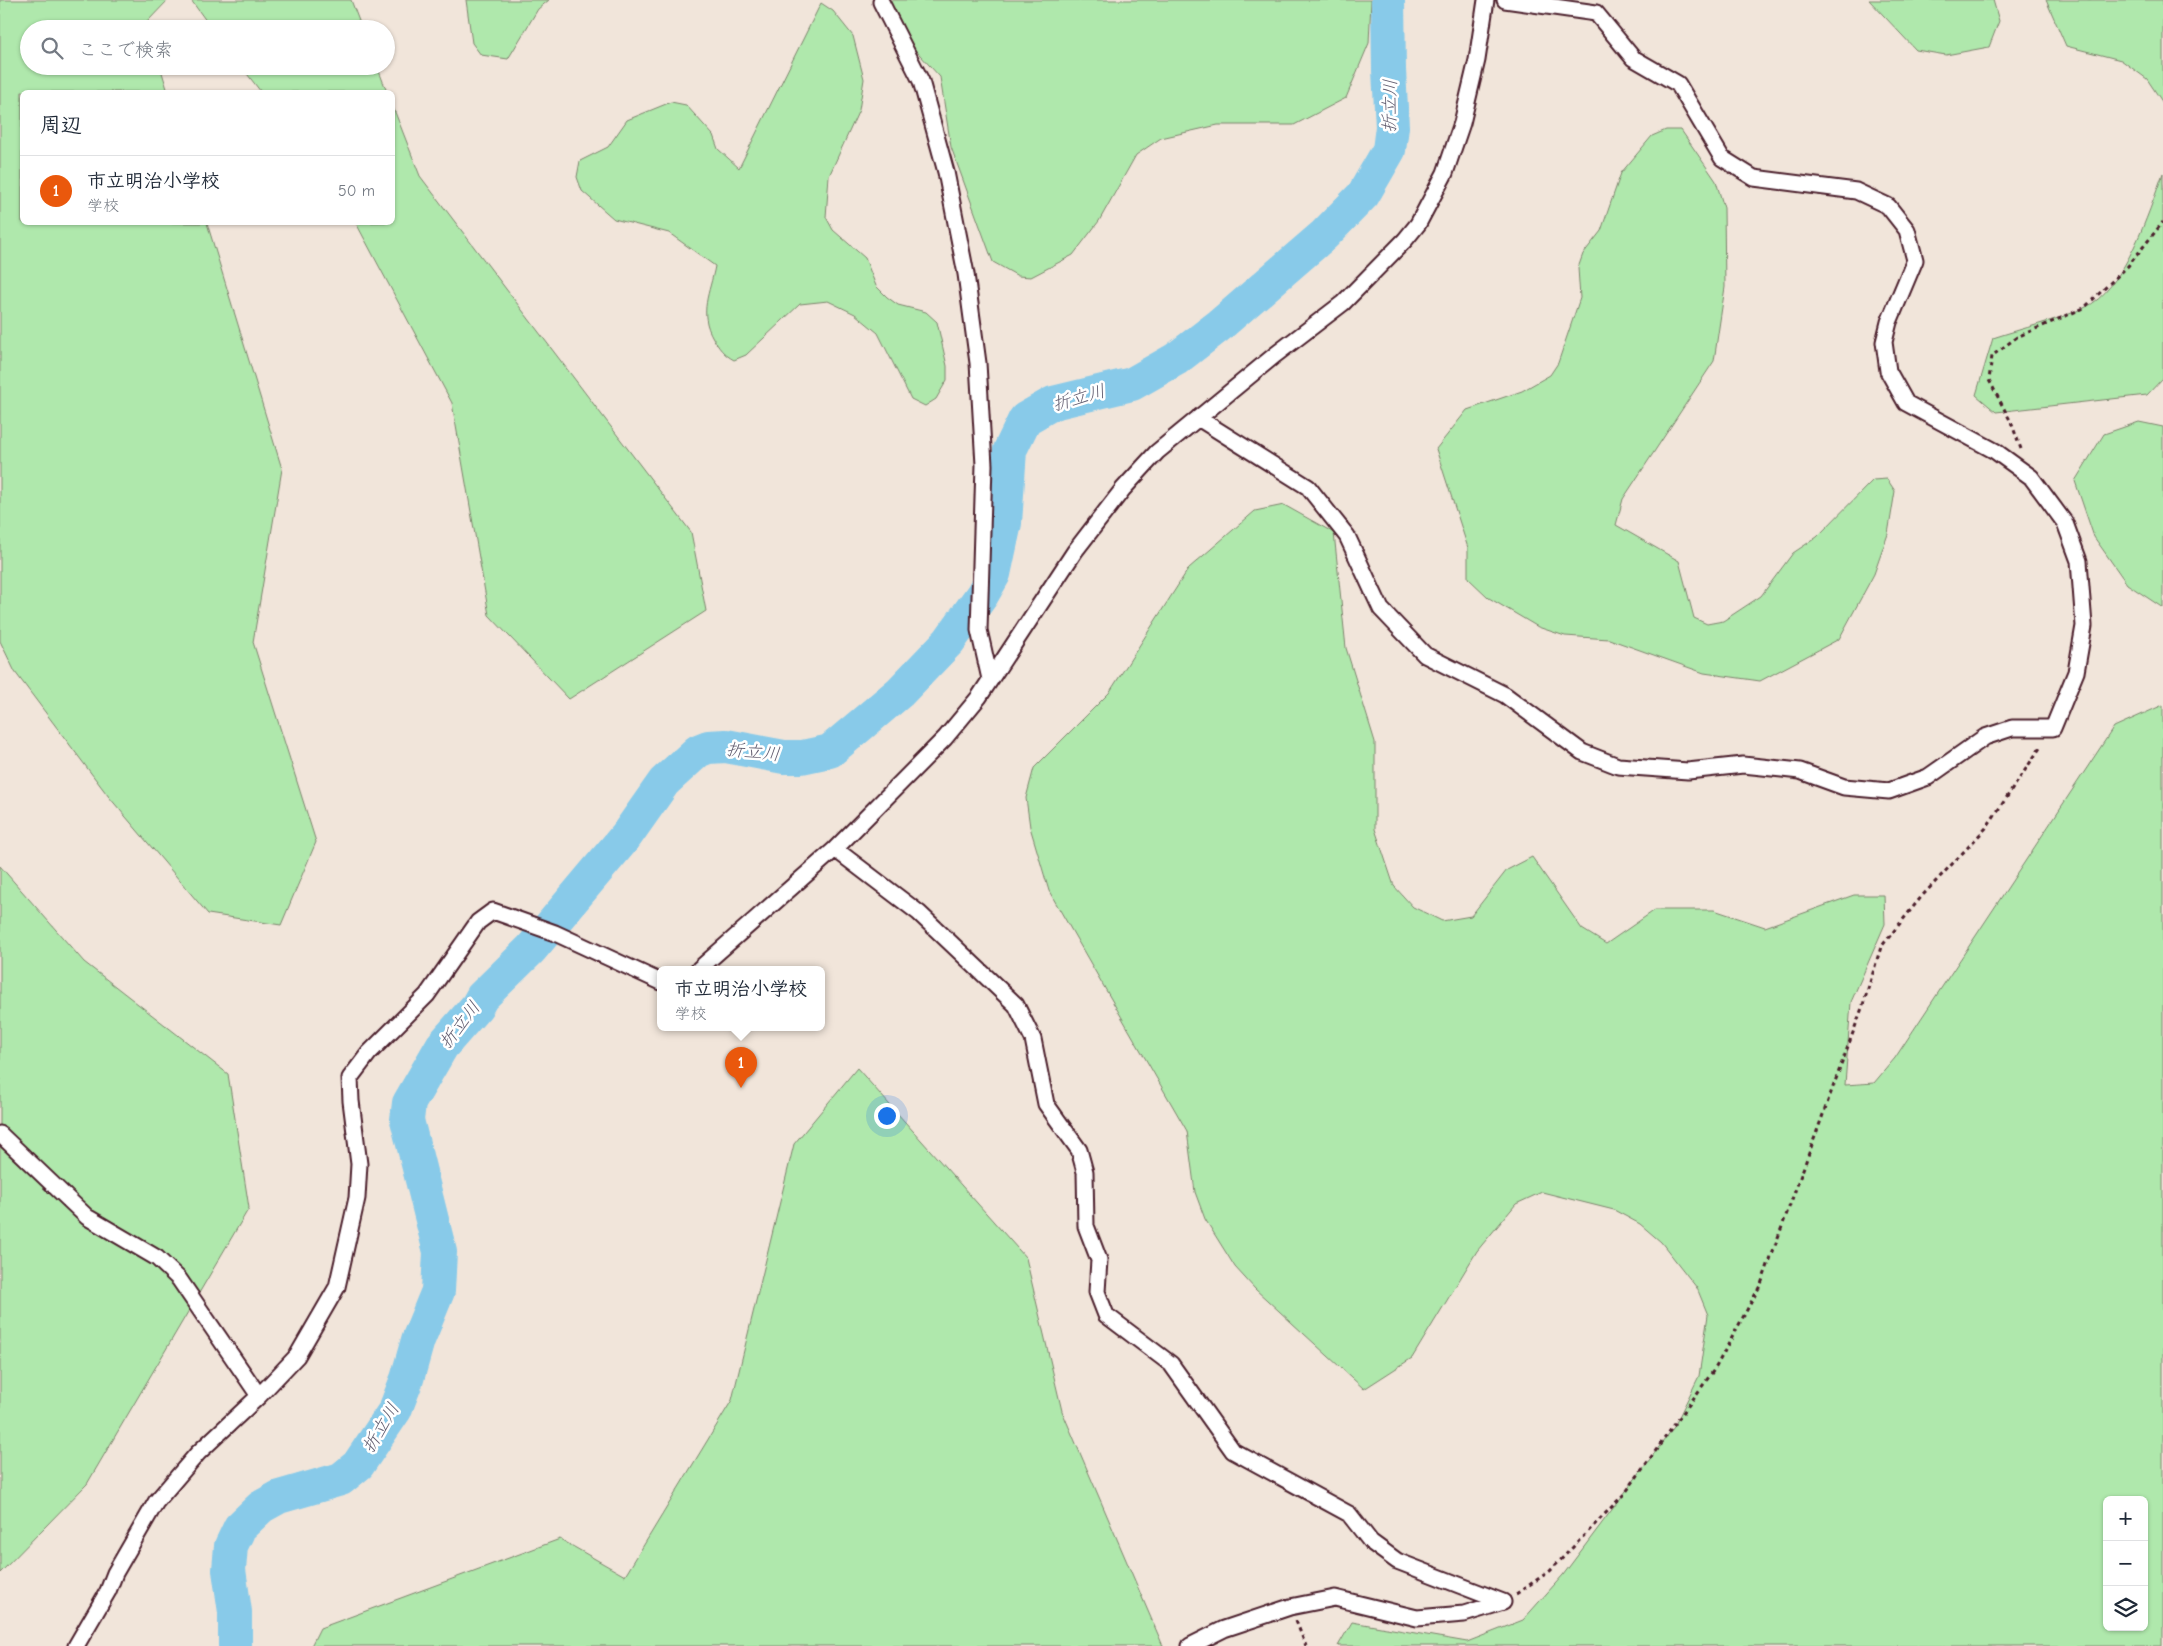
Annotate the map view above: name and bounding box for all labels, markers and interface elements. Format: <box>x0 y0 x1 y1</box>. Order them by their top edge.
search box <box>20 20 395 75</box>
icon: search <box>38 34 66 62</box>
text: ここで検索 <box>78 39 173 61</box>
water label: 折立川 <box>1379 79 1401 133</box>
text: 周辺 <box>40 113 82 137</box>
text: 市立明治小学校 <box>87 170 220 192</box>
text: 1 <box>53 182 59 200</box>
text: 50 m <box>338 182 375 200</box>
text: 学校 <box>87 197 119 215</box>
water label: 折立川 <box>1050 380 1108 416</box>
water label: 折立川 <box>725 739 781 765</box>
popup <box>657 966 825 1031</box>
text: 市立明治小学校 <box>674 978 808 1000</box>
water label: 折立川 <box>435 997 485 1053</box>
text: 学校 <box>674 1005 707 1023</box>
pin: 1 <box>725 1047 757 1088</box>
your location <box>874 1103 900 1129</box>
water label: 折立川 <box>358 1399 404 1457</box>
map controls <box>2103 1496 2148 1631</box>
button: + <box>2103 1496 2148 1541</box>
button: − <box>2103 1541 2148 1586</box>
button: layers <box>2103 1586 2148 1631</box>

